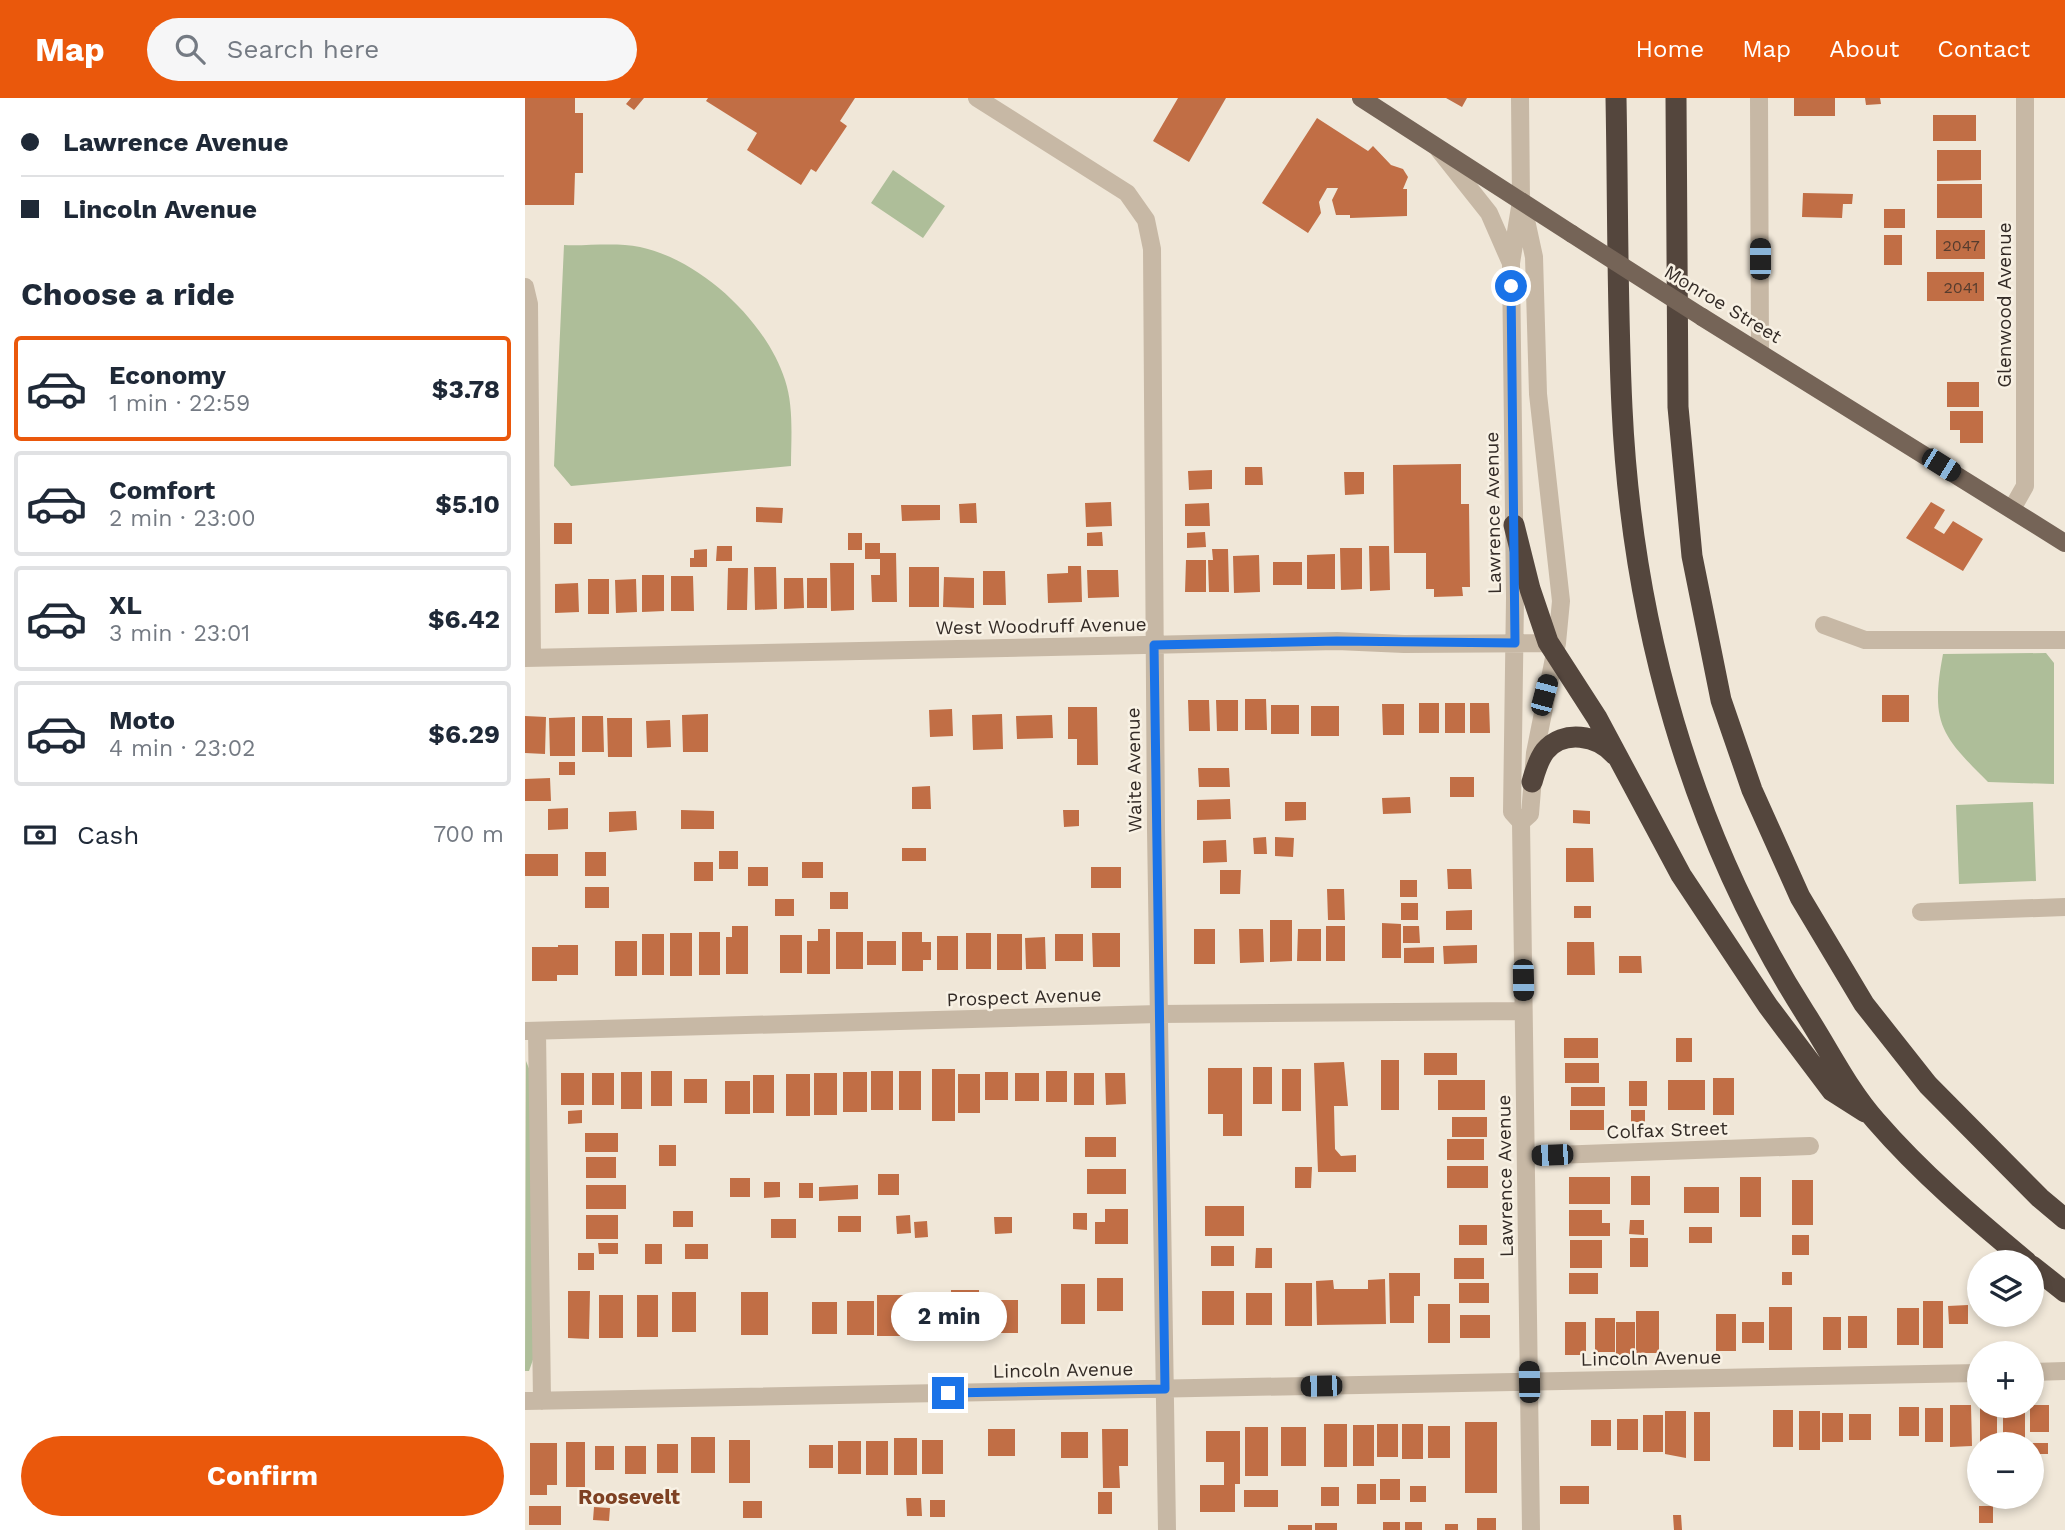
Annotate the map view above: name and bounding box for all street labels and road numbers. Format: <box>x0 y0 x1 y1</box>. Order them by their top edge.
street label: Glenwood Avenue <box>1993 222 2016 388</box>
street label: Monroe Street <box>1660 260 1786 348</box>
street label: Lawrence Avenue <box>1480 432 1506 594</box>
street label: West Woodruff Avenue <box>935 613 1147 639</box>
street label: Waite Avenue <box>1121 707 1147 833</box>
street label: Prospect Avenue <box>946 983 1102 1011</box>
street label: Lawrence Avenue <box>1492 1095 1518 1257</box>
street label: Colfax Street <box>1606 1116 1728 1144</box>
street label: Lincoln Avenue <box>1580 1345 1722 1371</box>
street label: Lincoln Avenue <box>992 1357 1134 1383</box>

